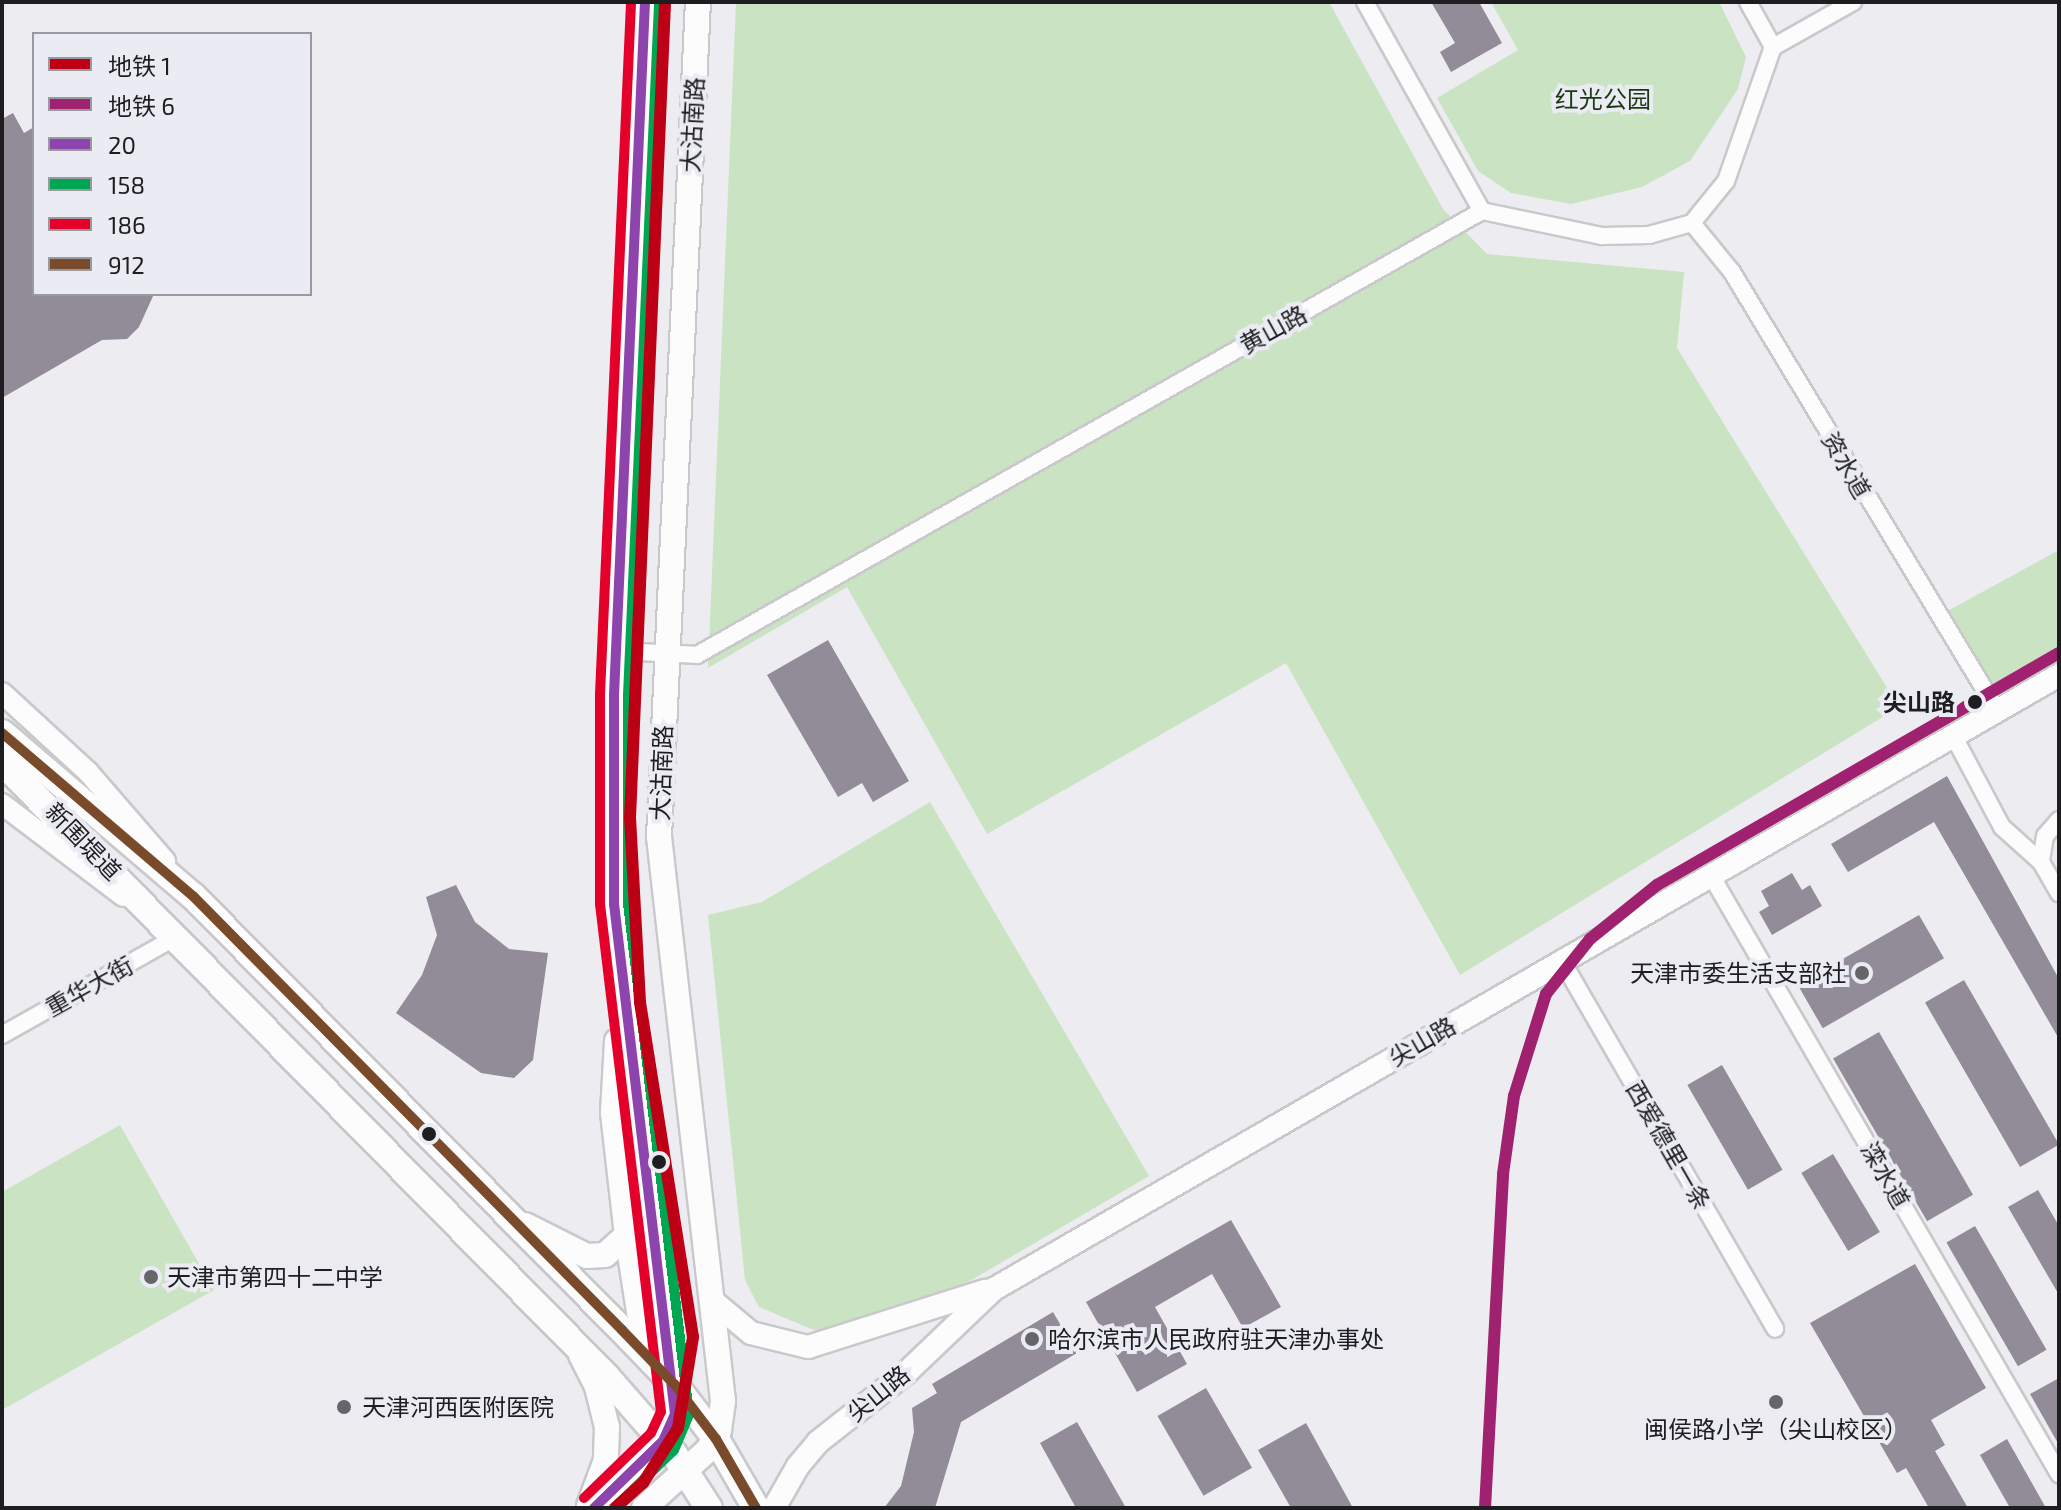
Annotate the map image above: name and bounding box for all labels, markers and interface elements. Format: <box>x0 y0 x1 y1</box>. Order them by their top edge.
legend <box>32 32 312 296</box>
text: 地铁 1 <box>108 51 171 80</box>
street label: 大沽南路 <box>675 76 709 174</box>
park label: 红光公园 <box>1555 85 1651 113</box>
text: 地铁 6 <box>108 91 175 120</box>
text: 20 <box>108 130 136 159</box>
text: 158 <box>108 170 145 199</box>
text: 186 <box>108 210 146 239</box>
text: 912 <box>108 250 145 279</box>
street label: 黄山路 <box>1235 299 1311 359</box>
street label: 资水道 <box>1817 427 1877 503</box>
place label: 尖山路 <box>1883 688 1955 716</box>
marker: 尖山路 <box>1962 689 1988 715</box>
street label: 大沽南路 <box>645 725 677 821</box>
street label: 新围堤道 <box>40 796 128 886</box>
street label: 重华大街 <box>40 950 138 1022</box>
place label: 天津市委生活支部社 <box>1630 959 1846 987</box>
marker: 天津市委生活支部社 <box>1853 964 1871 982</box>
street label: 尖山路 <box>1384 1011 1460 1071</box>
street label: 西爱德里一条 <box>1621 1075 1717 1215</box>
unlabelled marker <box>421 1126 437 1142</box>
street label: 滦水道 <box>1856 1137 1916 1213</box>
unlabelled marker <box>651 1154 667 1170</box>
place label: 天津市第四十二中学 <box>167 1263 383 1291</box>
marker: 天津市第四十二中学 <box>142 1268 160 1286</box>
place label: 哈尔滨市人民政府驻天津办事处 <box>1048 1325 1384 1353</box>
marker: 哈尔滨市人民政府驻天津办事处 <box>1023 1330 1041 1348</box>
street label: 尖山路 <box>841 1359 915 1427</box>
place label: 天津河西医附医院 <box>362 1393 554 1421</box>
marker: 闽侯路小学（尖山校区） <box>1767 1393 1785 1411</box>
marker: 天津河西医附医院 <box>333 1396 355 1418</box>
place label: 闽侯路小学（尖山校区） <box>1644 1415 1908 1443</box>

